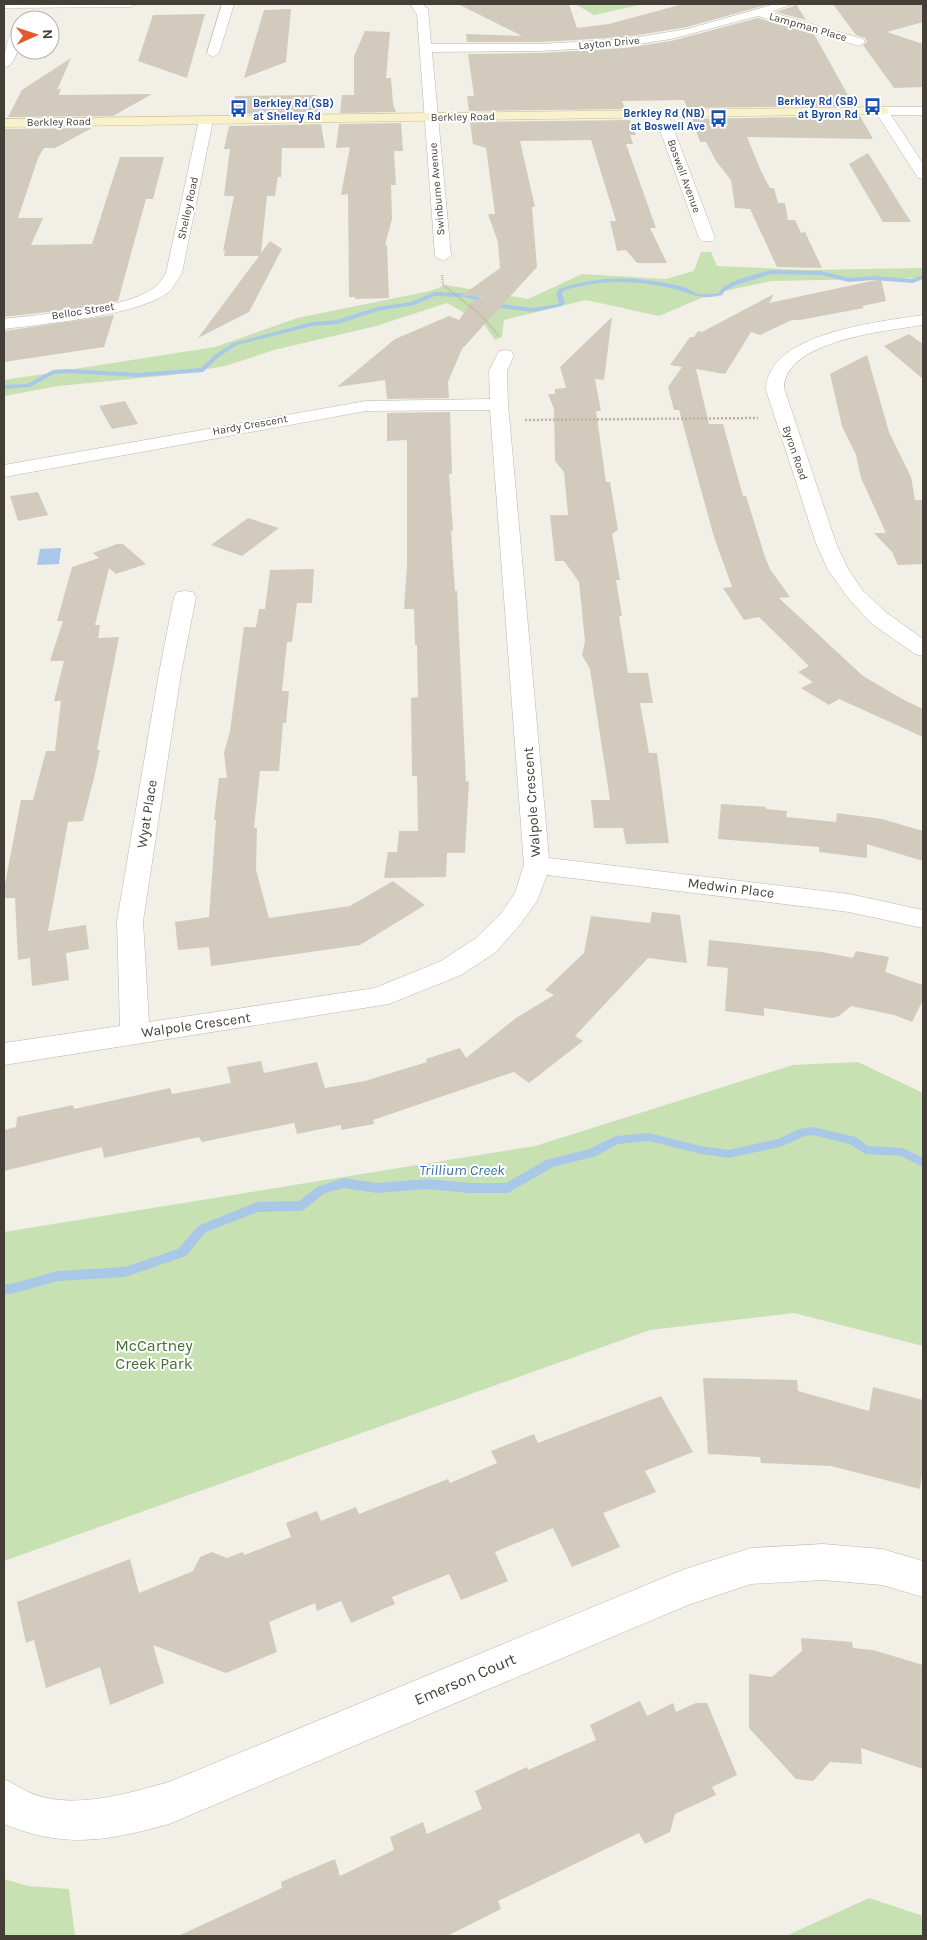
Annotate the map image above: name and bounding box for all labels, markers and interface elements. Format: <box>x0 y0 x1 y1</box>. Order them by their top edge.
north arrow <box>10 10 60 60</box>
street label: Lampman Place <box>768 10 849 44</box>
text: N <box>39 29 56 40</box>
street label: Layton Drive <box>578 34 640 52</box>
place label: Berkley Rd (SB) at Byron Rd <box>777 95 858 121</box>
place label: Berkley Rd (SB) at Shelley Rd <box>253 97 334 123</box>
bus stop icon: Berkley Rd (SB) at Byron Rd <box>862 97 882 117</box>
bus stop icon: Berkley Rd (SB) at Shelley Rd <box>229 99 249 119</box>
place label: Berkley Rd (NB) at Boswell Ave <box>623 107 705 133</box>
bus stop icon: Berkley Rd (NB) at Boswell Ave <box>709 109 729 129</box>
street label: Berkley Road <box>431 110 495 124</box>
street label: Berkley Road <box>27 115 91 129</box>
street label: Boswell Avenue <box>665 137 703 215</box>
street label: Swinburne Avenue <box>426 142 448 236</box>
street label: Shelley Road <box>175 175 201 241</box>
street label: Belloc Street <box>51 300 115 322</box>
street label: Hardy Crescent <box>212 412 288 438</box>
street label: Byron Road <box>780 424 810 482</box>
street label: Walpole Crescent <box>520 746 544 858</box>
street label: Wyat Place <box>133 779 161 849</box>
street label: Medwin Place <box>687 874 775 902</box>
street label: Walpole Crescent <box>140 1009 252 1041</box>
water label: Trillium Creek <box>419 1161 505 1179</box>
park label: McCartney Creek Park <box>115 1336 193 1373</box>
street label: Emerson Court <box>411 1649 519 1709</box>

